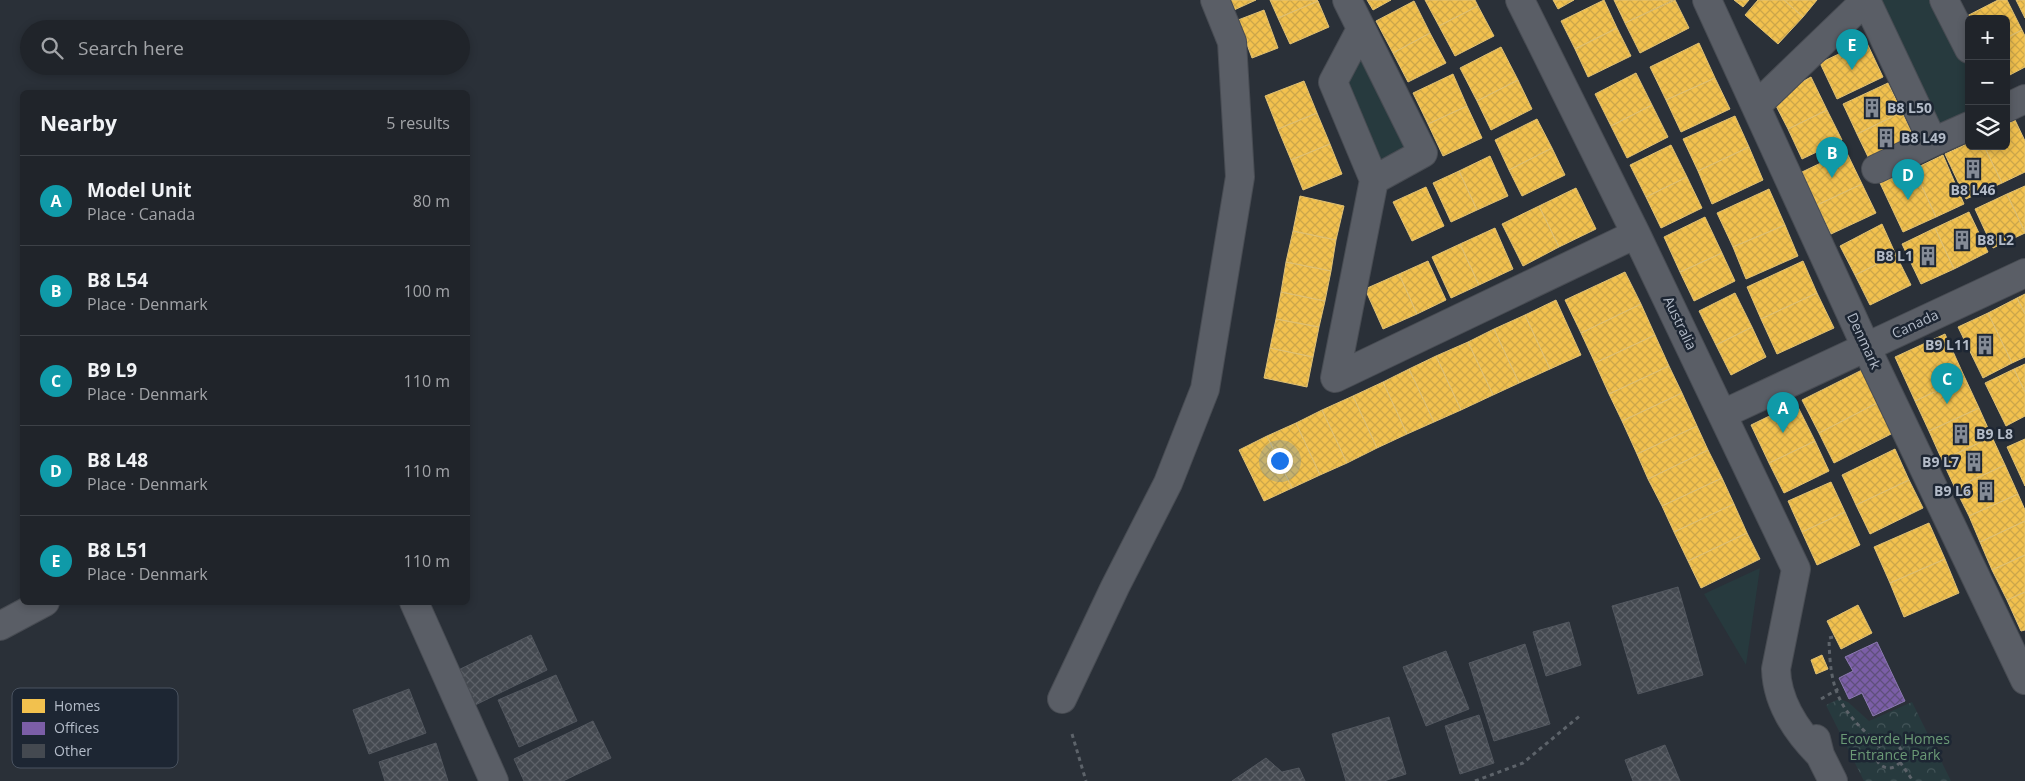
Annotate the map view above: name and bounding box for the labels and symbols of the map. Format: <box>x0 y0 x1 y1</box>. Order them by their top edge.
pin: E <box>1836 29 1868 70</box>
building icon: B8 L50 <box>1861 97 1883 119</box>
place label: B8 L50 <box>1887 98 1932 117</box>
building icon: B8 L49 <box>1875 127 1897 149</box>
place label: B8 L49 <box>1901 128 1946 147</box>
pin: B <box>1816 137 1848 178</box>
building icon: B8 L46 <box>1962 158 1984 180</box>
pin: D <box>1892 159 1924 200</box>
place label: B8 L46 <box>1951 180 1995 199</box>
building icon: B8 L2 <box>1951 229 1973 251</box>
place label: B8 L2 <box>1977 230 2014 249</box>
building icon: B8 L1 <box>1917 245 1939 267</box>
place label: B8 L1 <box>1876 246 1913 265</box>
street label: Australia <box>1659 293 1702 353</box>
street label: Canada <box>1888 305 1941 343</box>
street label: Denmark <box>1843 309 1886 373</box>
building icon: B9 L11 <box>1974 334 1996 356</box>
place label: B9 L11 <box>1925 335 1970 354</box>
pin: C <box>1931 363 1963 404</box>
pin: A <box>1767 392 1799 433</box>
building icon: B9 L8 <box>1950 423 1972 445</box>
place label: B9 L8 <box>1976 424 2013 443</box>
your location <box>1267 448 1293 474</box>
building icon: B9 L7 <box>1963 451 1985 473</box>
place label: B9 L7 <box>1922 452 1959 471</box>
building icon: B9 L6 <box>1975 480 1997 502</box>
place label: B9 L6 <box>1934 481 1971 500</box>
legend <box>12 688 178 768</box>
text: Homes <box>54 696 101 715</box>
text: Offices <box>54 718 99 737</box>
park label: Ecoverde Homes Entrance Park <box>1840 729 1950 764</box>
text: Other <box>54 741 92 760</box>

